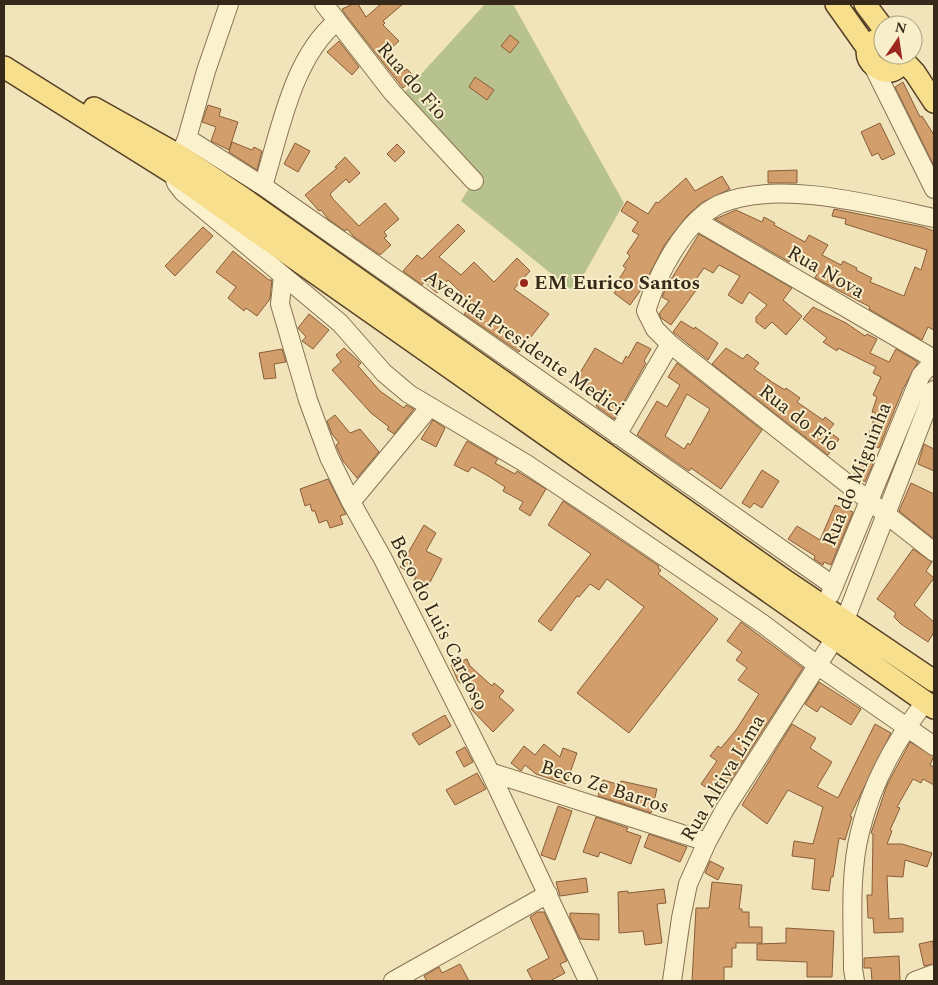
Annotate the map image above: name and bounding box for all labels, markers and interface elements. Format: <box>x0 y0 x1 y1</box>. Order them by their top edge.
north arrow <box>873 15 923 65</box>
text: N <box>893 16 909 39</box>
street label: Rua do Fio <box>369 35 455 127</box>
street label: Rua Nova <box>782 238 871 306</box>
street label: Avenida Presidente Medici <box>418 262 630 424</box>
place label: EM Eurico Santos <box>534 268 700 298</box>
marker: EM Eurico Santos <box>518 277 530 289</box>
street label: Rua do Fio <box>752 377 846 459</box>
street label: Rua do Miguinha <box>814 397 900 551</box>
street label: Beco do Luis Cardoso <box>382 530 496 716</box>
street label: Rua Altiva Lima <box>673 709 773 847</box>
street label: Beco Ze Barros <box>537 752 673 822</box>

